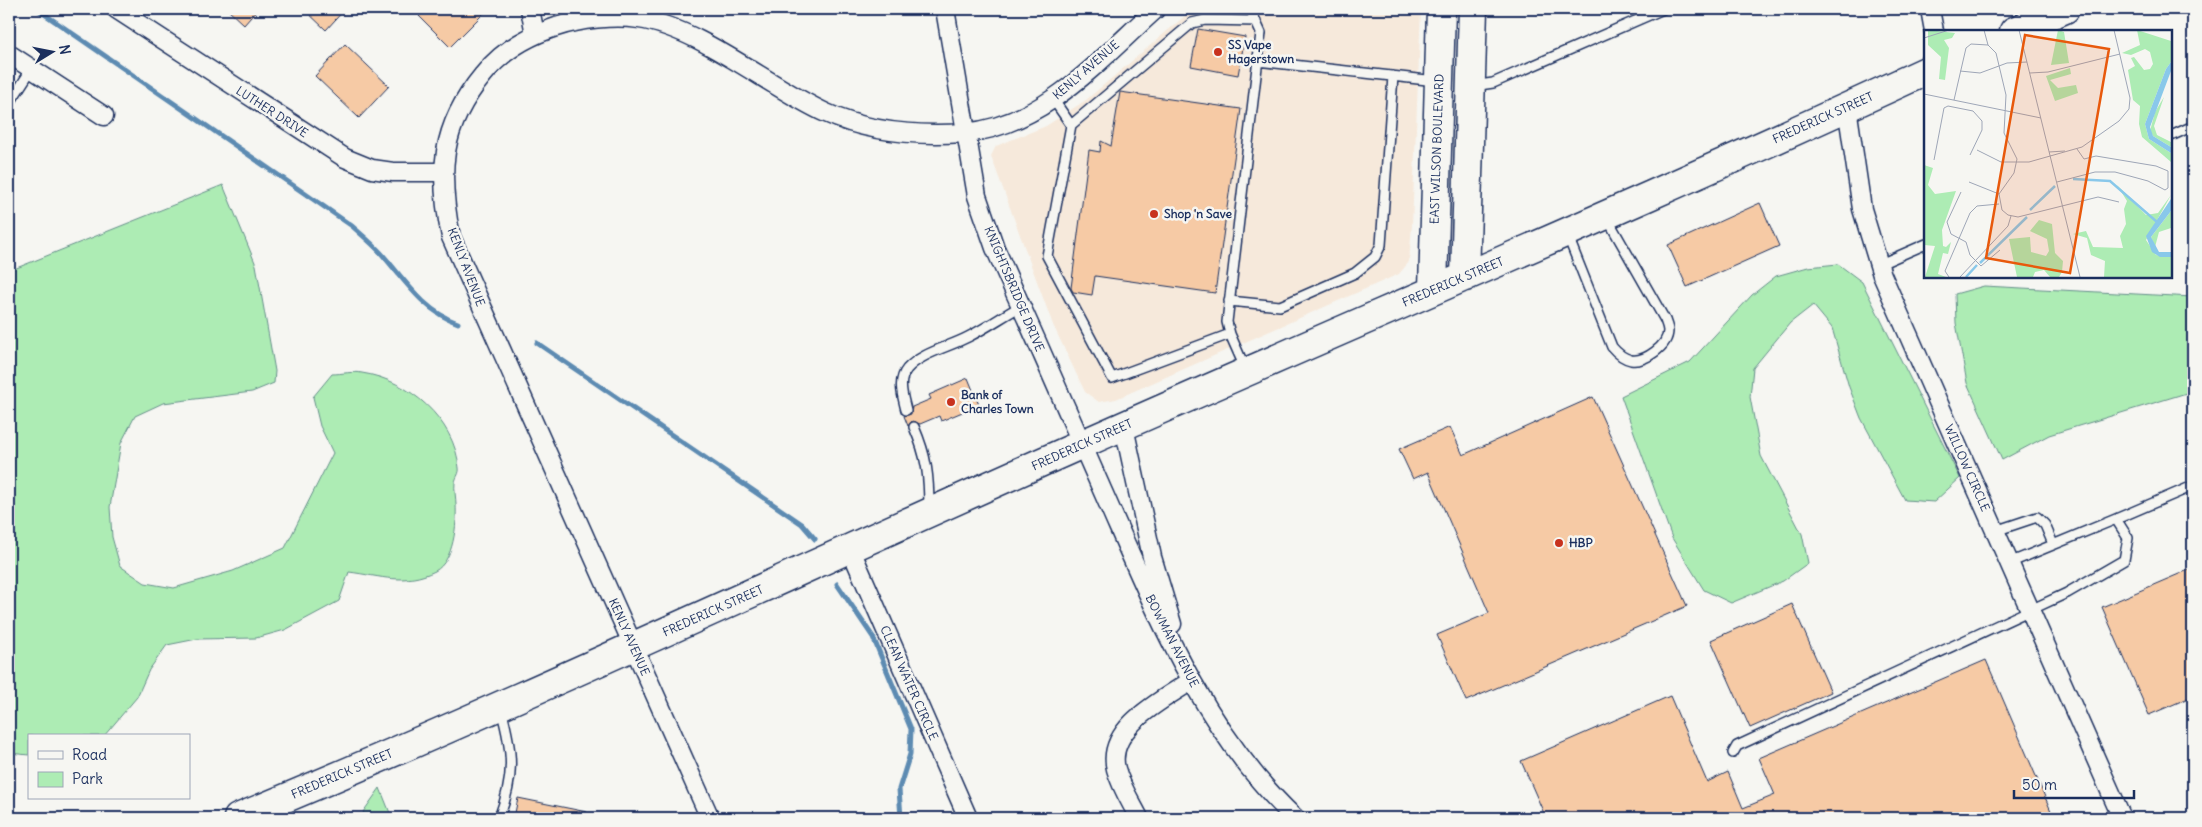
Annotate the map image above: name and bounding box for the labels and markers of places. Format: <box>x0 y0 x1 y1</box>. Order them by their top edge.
place label: SS Vape Hagerstown <box>1228 37 1294 67</box>
marker: SS Vape Hagerstown <box>1212 46 1224 58</box>
place label: Shop 'n Save <box>1164 206 1232 222</box>
marker: Shop 'n Save <box>1148 208 1160 220</box>
place label: Bank of Charles Town <box>961 387 1034 416</box>
marker: Bank of Charles Town <box>945 396 957 408</box>
place label: HBP <box>1569 535 1593 550</box>
marker: HBP <box>1553 537 1565 549</box>

